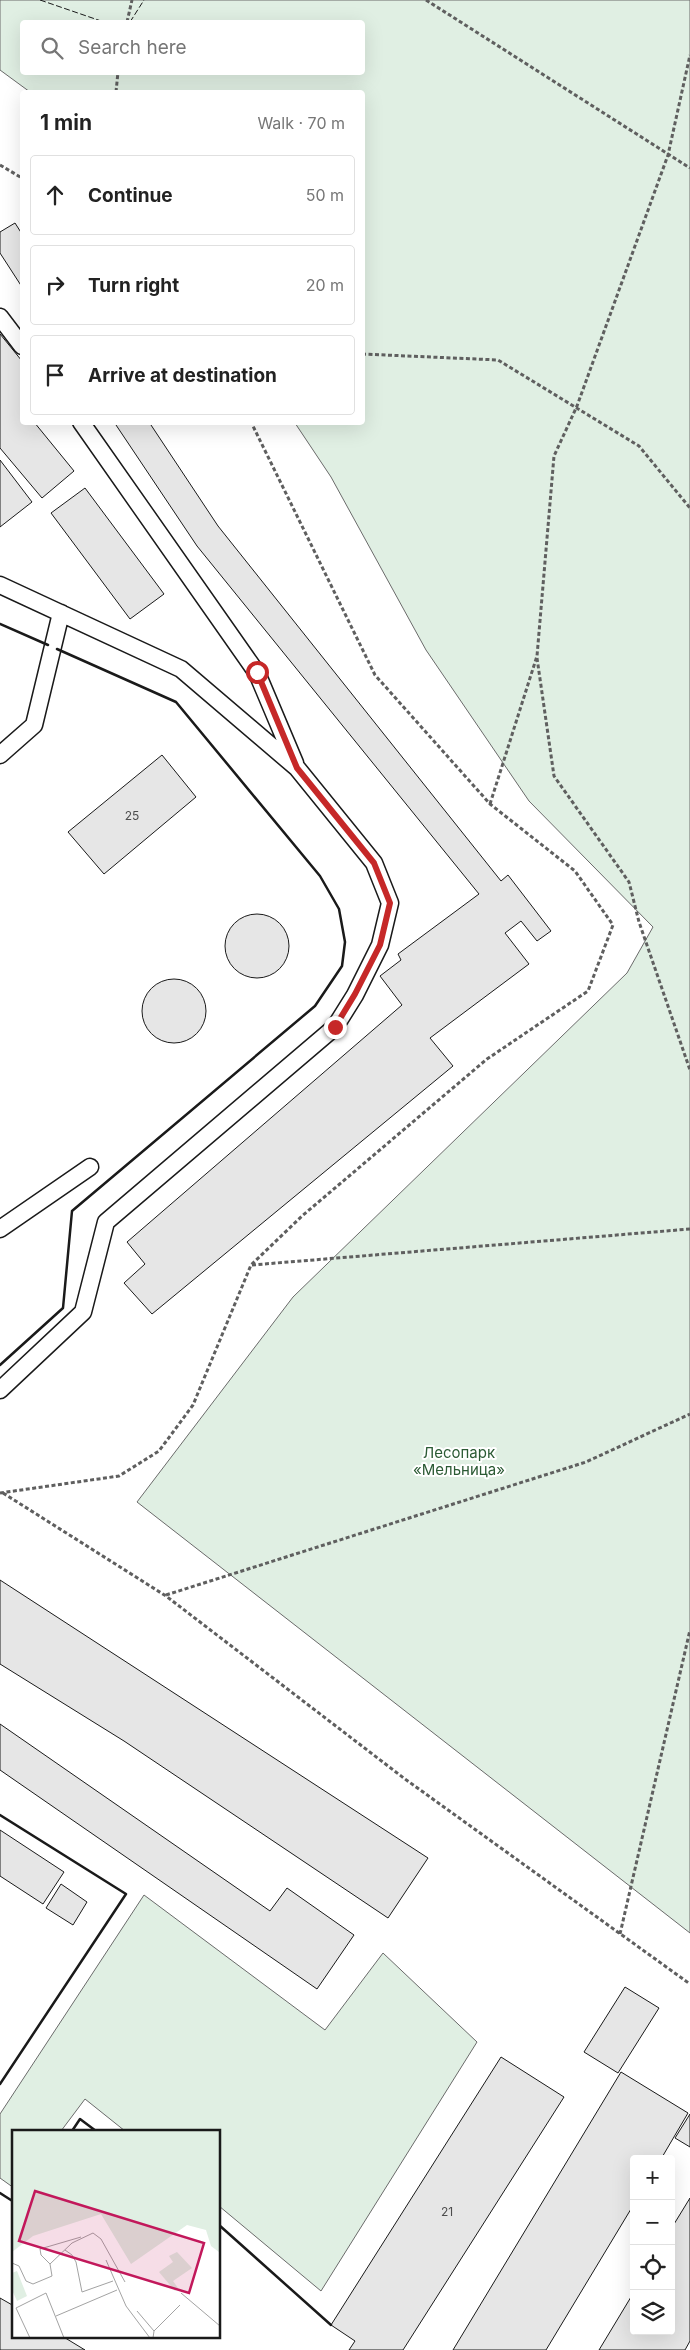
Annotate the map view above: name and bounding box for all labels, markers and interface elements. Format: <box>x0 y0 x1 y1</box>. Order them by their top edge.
search box <box>20 20 365 75</box>
icon: search <box>38 34 66 62</box>
text: Search here <box>78 36 187 59</box>
text: 1 min <box>40 110 92 135</box>
text: Walk · 70 m <box>257 113 345 133</box>
icon: ahead <box>41 181 69 209</box>
text: Continue <box>88 184 173 207</box>
text: 50 m <box>306 185 344 205</box>
icon: right <box>41 271 69 299</box>
text: Turn right <box>88 274 179 297</box>
text: 20 m <box>306 275 344 295</box>
icon: arrive <box>41 361 69 389</box>
text: Arrive at destination <box>88 364 277 387</box>
route start <box>246 661 269 684</box>
house number: 25 <box>125 808 139 823</box>
route end <box>324 1016 347 1039</box>
park label: Лесопарк «Мельница» <box>413 1443 505 1479</box>
inset map <box>12 2130 220 2338</box>
map controls <box>630 2155 675 2335</box>
button: + <box>630 2155 675 2200</box>
button: − <box>630 2200 675 2245</box>
house number: 21 <box>441 2204 453 2219</box>
button: locate <box>630 2245 675 2290</box>
button: layers <box>630 2290 675 2335</box>

